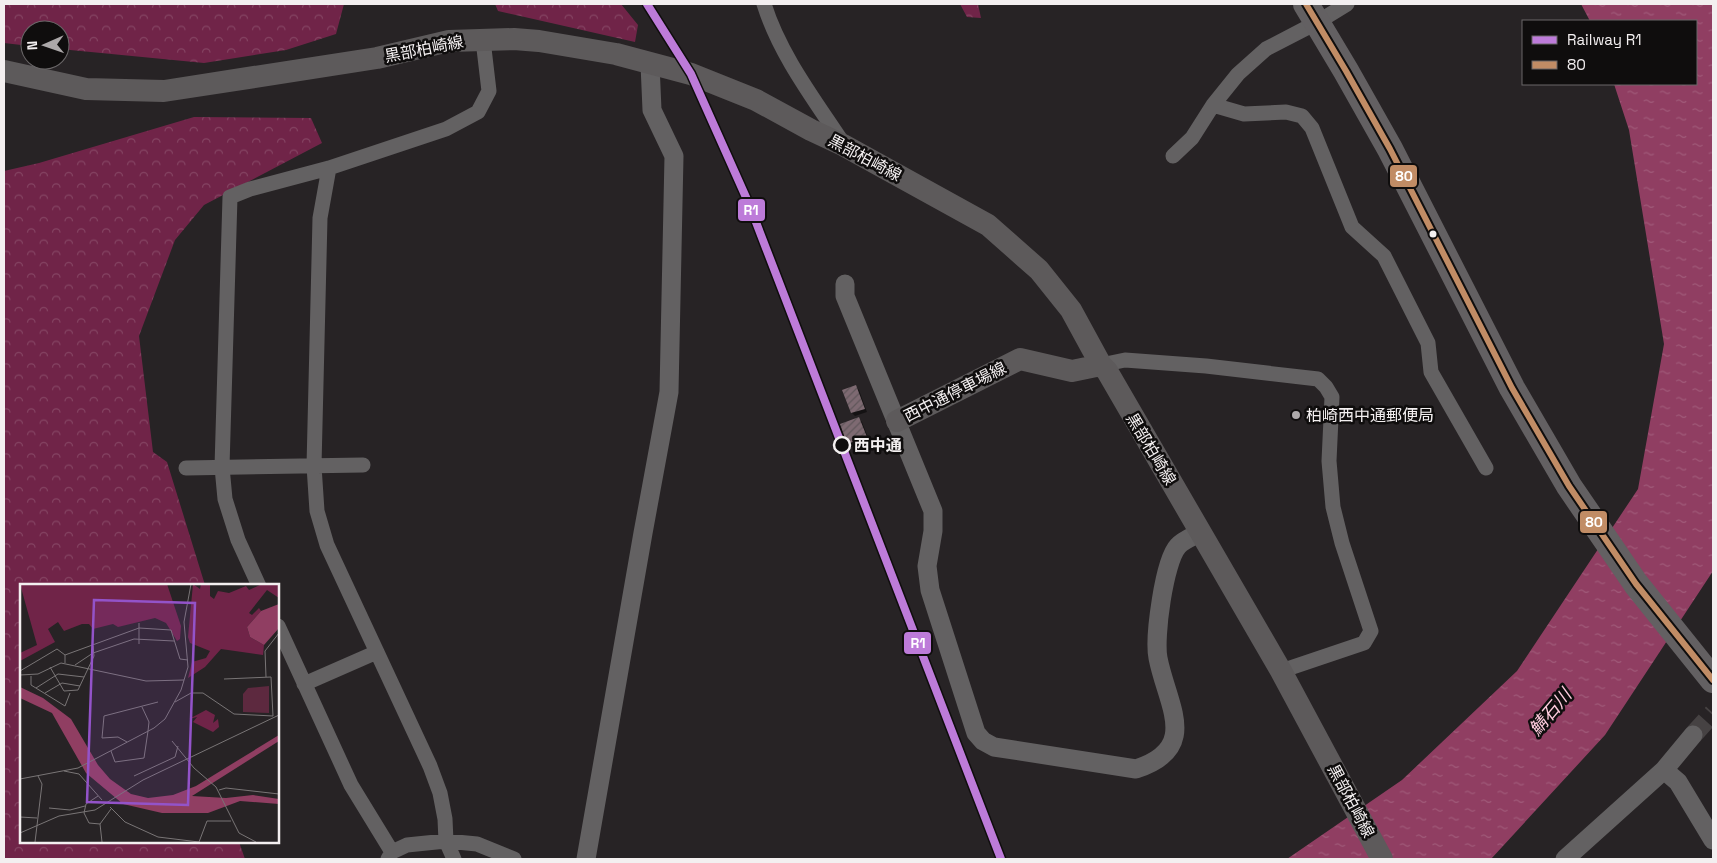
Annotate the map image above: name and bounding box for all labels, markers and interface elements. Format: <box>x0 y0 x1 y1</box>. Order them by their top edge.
north arrow <box>20 20 70 70</box>
legend <box>1522 20 1697 85</box>
text: Railway R1 <box>1567 30 1642 49</box>
street label: 黒部柏崎線 <box>383 31 465 67</box>
text: N <box>23 40 41 50</box>
text: 80 <box>1567 55 1586 74</box>
street label: 黒部柏崎線 <box>825 130 905 186</box>
line badge: 80 <box>1389 164 1418 188</box>
text: 80 <box>1395 167 1413 185</box>
line badge: R1 <box>737 198 766 222</box>
text: R1 <box>743 201 759 219</box>
unlabelled marker <box>1428 229 1438 239</box>
street label: 西中通停車場線 <box>900 357 1010 427</box>
place label: 柏崎西中通郵便局 <box>1306 405 1434 426</box>
street label: 黒部柏崎線 <box>1121 409 1181 489</box>
marker: 柏崎西中通郵便局 <box>1290 409 1302 421</box>
place label: 西中通 <box>854 435 902 456</box>
marker: 西中通 <box>833 436 851 454</box>
line badge: 80 <box>1579 510 1608 534</box>
text: 80 <box>1585 513 1603 531</box>
inset map <box>20 584 279 843</box>
line badge: R1 <box>903 631 932 655</box>
text: R1 <box>910 634 926 652</box>
water label: 鯖石川 <box>1524 682 1577 740</box>
street label: 黒部柏崎線 <box>1323 761 1379 841</box>

